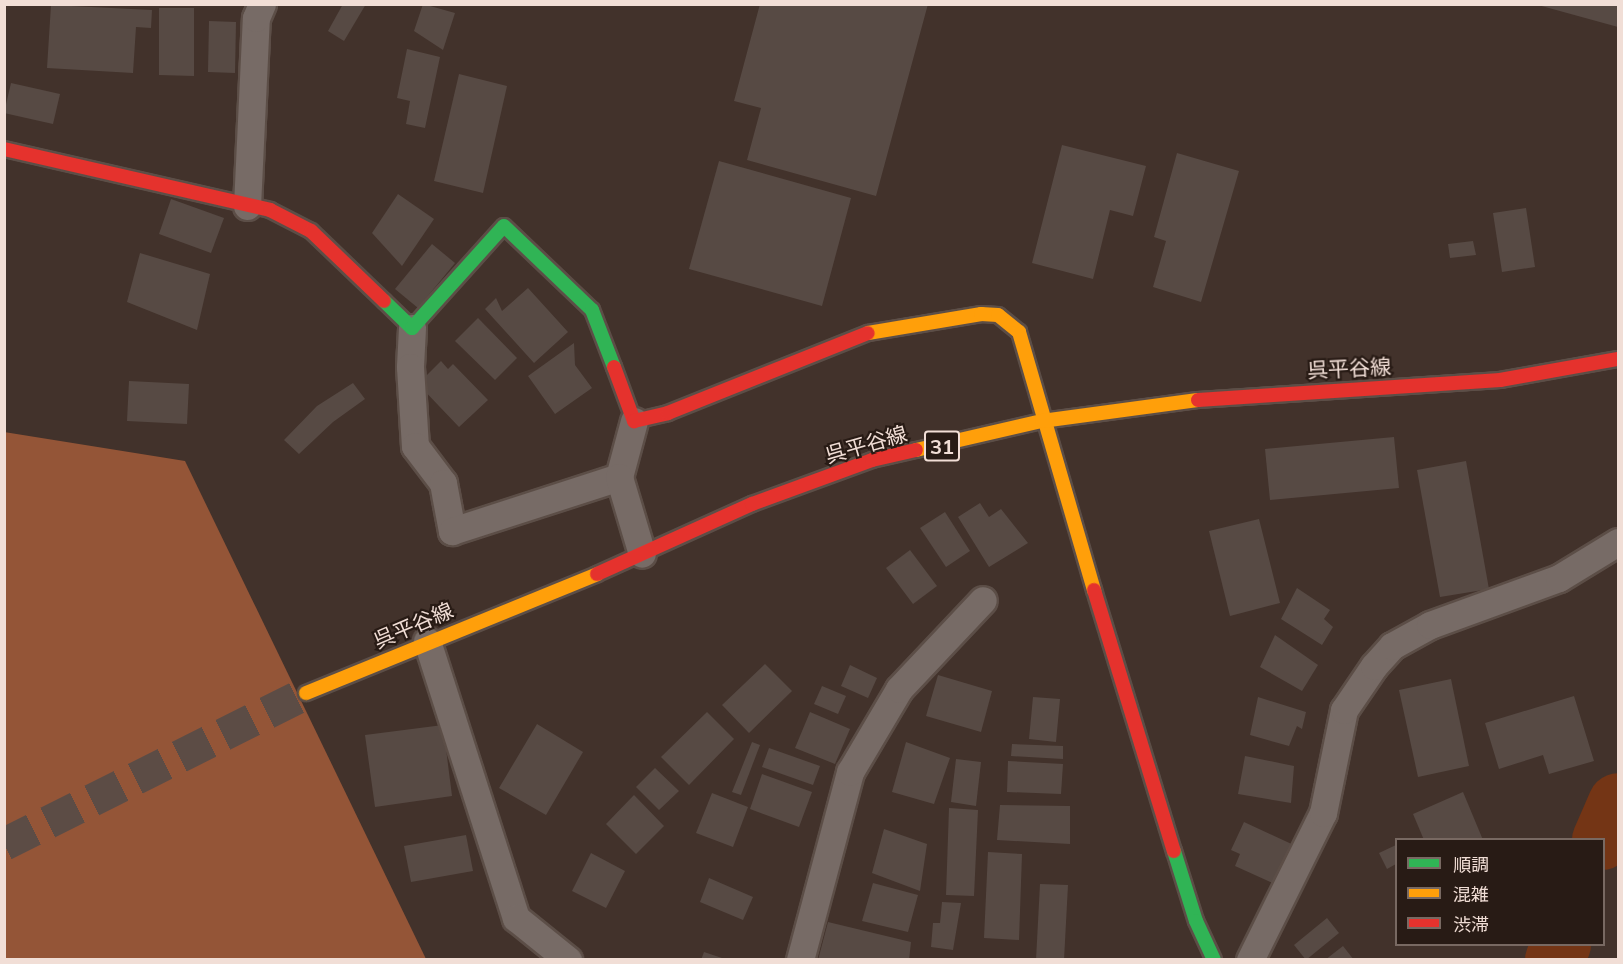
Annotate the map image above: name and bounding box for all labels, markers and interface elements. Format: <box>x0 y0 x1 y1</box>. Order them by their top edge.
street label: 呉平谷線 <box>1306 353 1392 383</box>
street label: 呉平谷線 <box>822 420 910 468</box>
road number: 31 <box>924 429 960 463</box>
street label: 呉平谷線 <box>369 597 457 653</box>
legend <box>1395 838 1605 946</box>
text: 順調 <box>1453 853 1489 876</box>
text: 混雑 <box>1453 883 1489 906</box>
text: 渋滞 <box>1453 913 1489 936</box>

